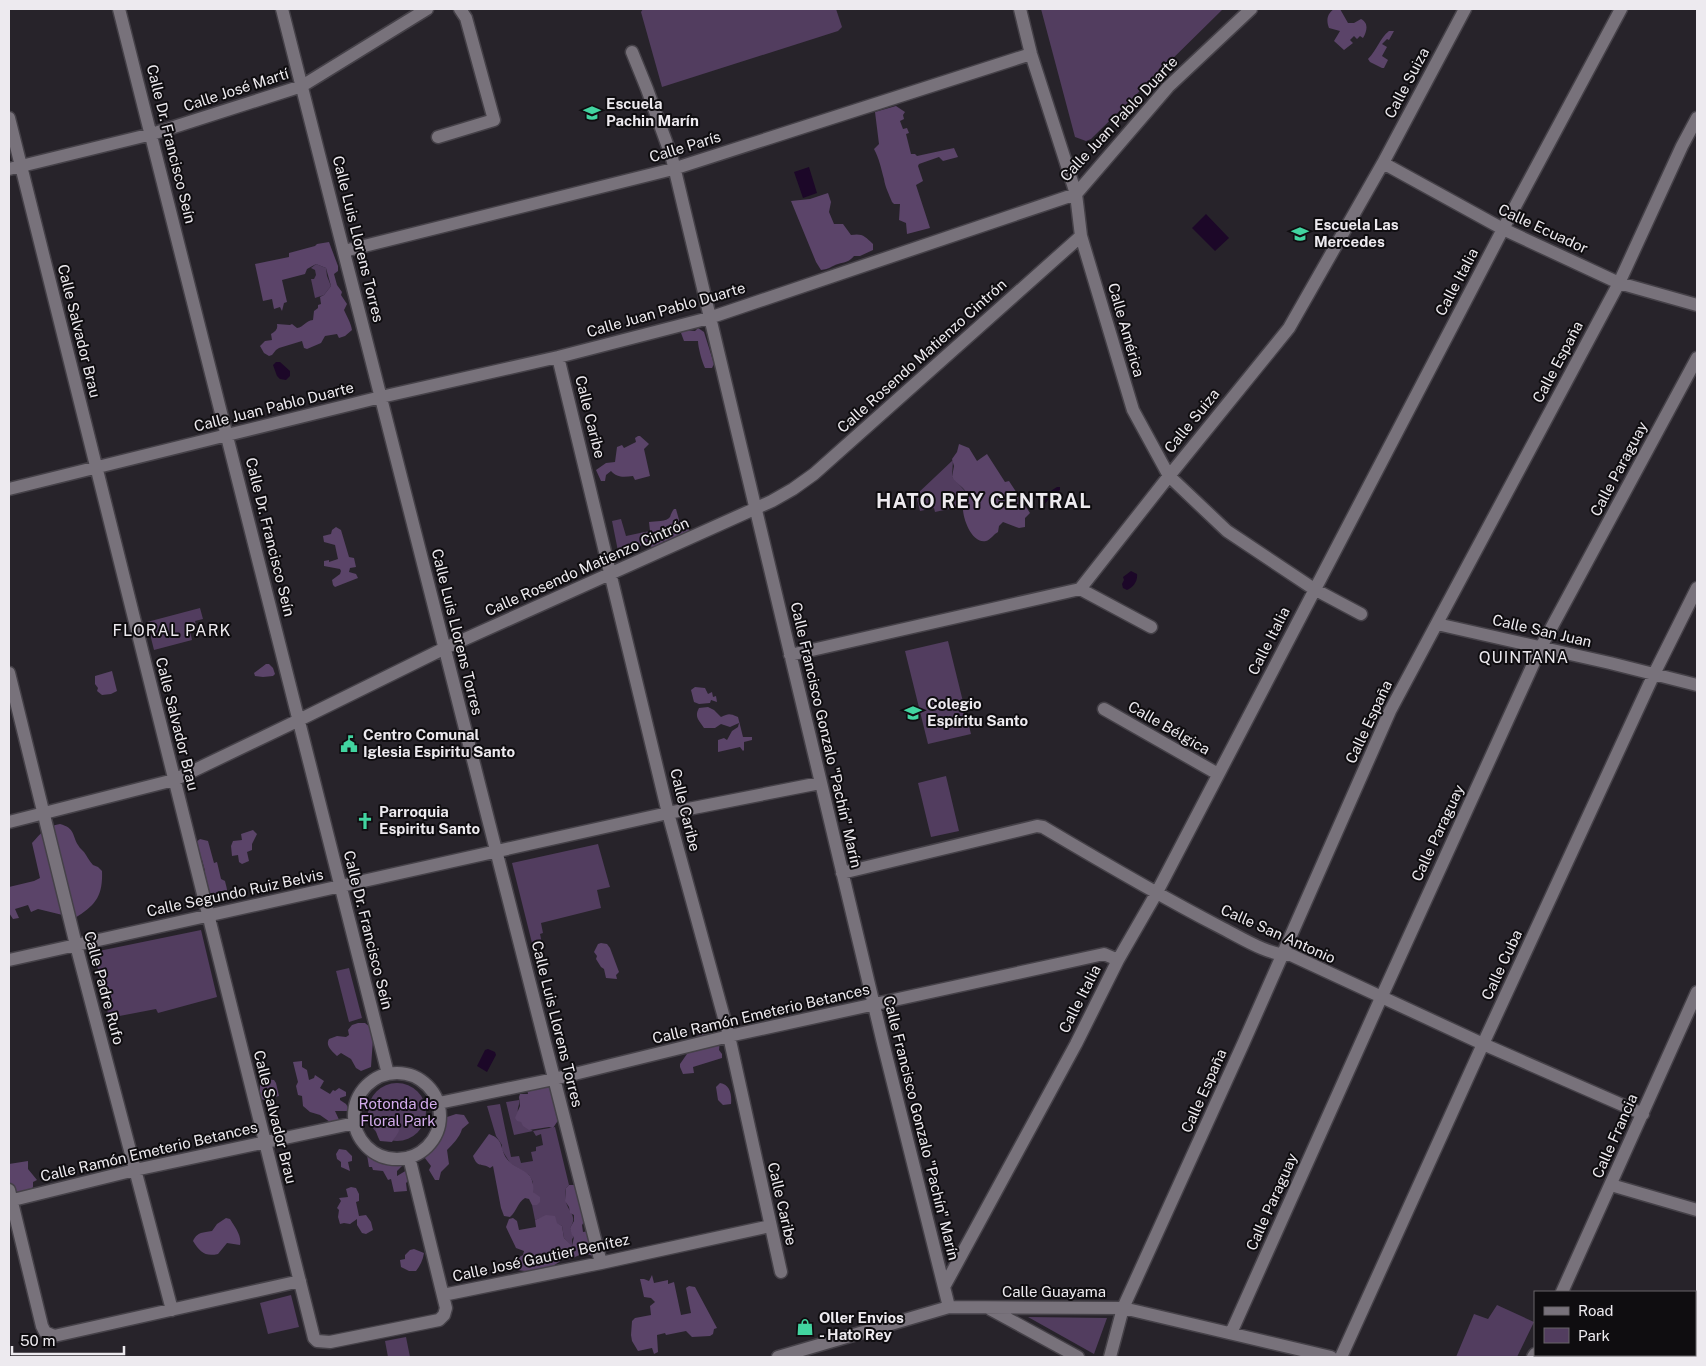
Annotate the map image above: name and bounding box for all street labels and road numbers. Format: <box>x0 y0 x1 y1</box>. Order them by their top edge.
street label: Calle Suiza <box>1381 45 1432 121</box>
street label: Calle Juan Pablo Duarte <box>1056 53 1181 185</box>
street label: Calle Dr. Francisco Seín <box>144 63 199 225</box>
street label: Calle José Martí <box>181 64 291 115</box>
street label: Calle París <box>647 128 723 165</box>
street label: Calle Luis Llorens Torres <box>330 154 387 324</box>
street label: Calle Ecuador <box>1496 200 1591 257</box>
street label: Calle Italia <box>1432 245 1481 318</box>
street label: Calle Salvador Brau <box>55 262 104 399</box>
street label: Calle Rosendo Matienzo Cintrón <box>834 275 1010 436</box>
street label: Calle Juan Pablo Duarte <box>585 279 747 340</box>
street label: Calle América <box>1105 281 1148 379</box>
street label: Calle España <box>1529 318 1586 405</box>
street label: Calle Caribe <box>572 374 609 460</box>
street label: Calle Juan Pablo Duarte <box>192 378 356 435</box>
street label: Calle Suiza <box>1161 385 1223 456</box>
street label: Calle Paraguay <box>1587 419 1651 519</box>
street label: Calle Dr. Francisco Seín <box>243 456 298 618</box>
street label: Calle Rosendo Matienzo Cintrón <box>482 514 691 619</box>
street label: Calle Luis Llorens Torres <box>429 547 486 717</box>
street label: Calle Francisco Gonzalo "Pachín" Marín <box>788 600 865 869</box>
street label: Calle Italia <box>1244 604 1293 678</box>
street label: Calle San Juan <box>1491 611 1593 650</box>
street label: Calle Salvador Brau <box>153 655 202 792</box>
street label: Calle España <box>1342 677 1395 766</box>
street label: Calle Bélgica <box>1125 697 1213 758</box>
street label: Calle Caribe <box>667 767 704 853</box>
street label: Calle Paraguay <box>1408 782 1467 884</box>
street label: Calle Dr. Francisco Seín <box>341 849 396 1011</box>
street label: Calle Segundo Ruiz Belvis <box>145 865 325 920</box>
street label: Calle San Antonio <box>1218 901 1338 966</box>
street label: Calle Cuba <box>1478 927 1525 1003</box>
street label: Calle Padre Rufo <box>81 929 128 1046</box>
street label: Calle Luis Llorens Torres <box>529 939 586 1109</box>
street label: Calle Italia <box>1055 962 1104 1036</box>
street label: Calle Ramón Emeterio Betances <box>651 980 871 1047</box>
street label: Calle Francisco Gonzalo "Pachín" Marín <box>880 994 963 1262</box>
street label: Calle España <box>1178 1046 1230 1135</box>
street label: Calle Salvador Brau <box>251 1048 300 1185</box>
street label: Calle Francia <box>1588 1091 1641 1181</box>
street label: Calle Ramón Emeterio Betances <box>39 1118 259 1185</box>
street label: Calle Paraguay <box>1243 1151 1301 1253</box>
street label: Calle Caribe <box>765 1161 800 1247</box>
street label: Calle José Gautier Benítez <box>451 1230 631 1285</box>
street label: Calle Guayama <box>1002 1283 1106 1300</box>

